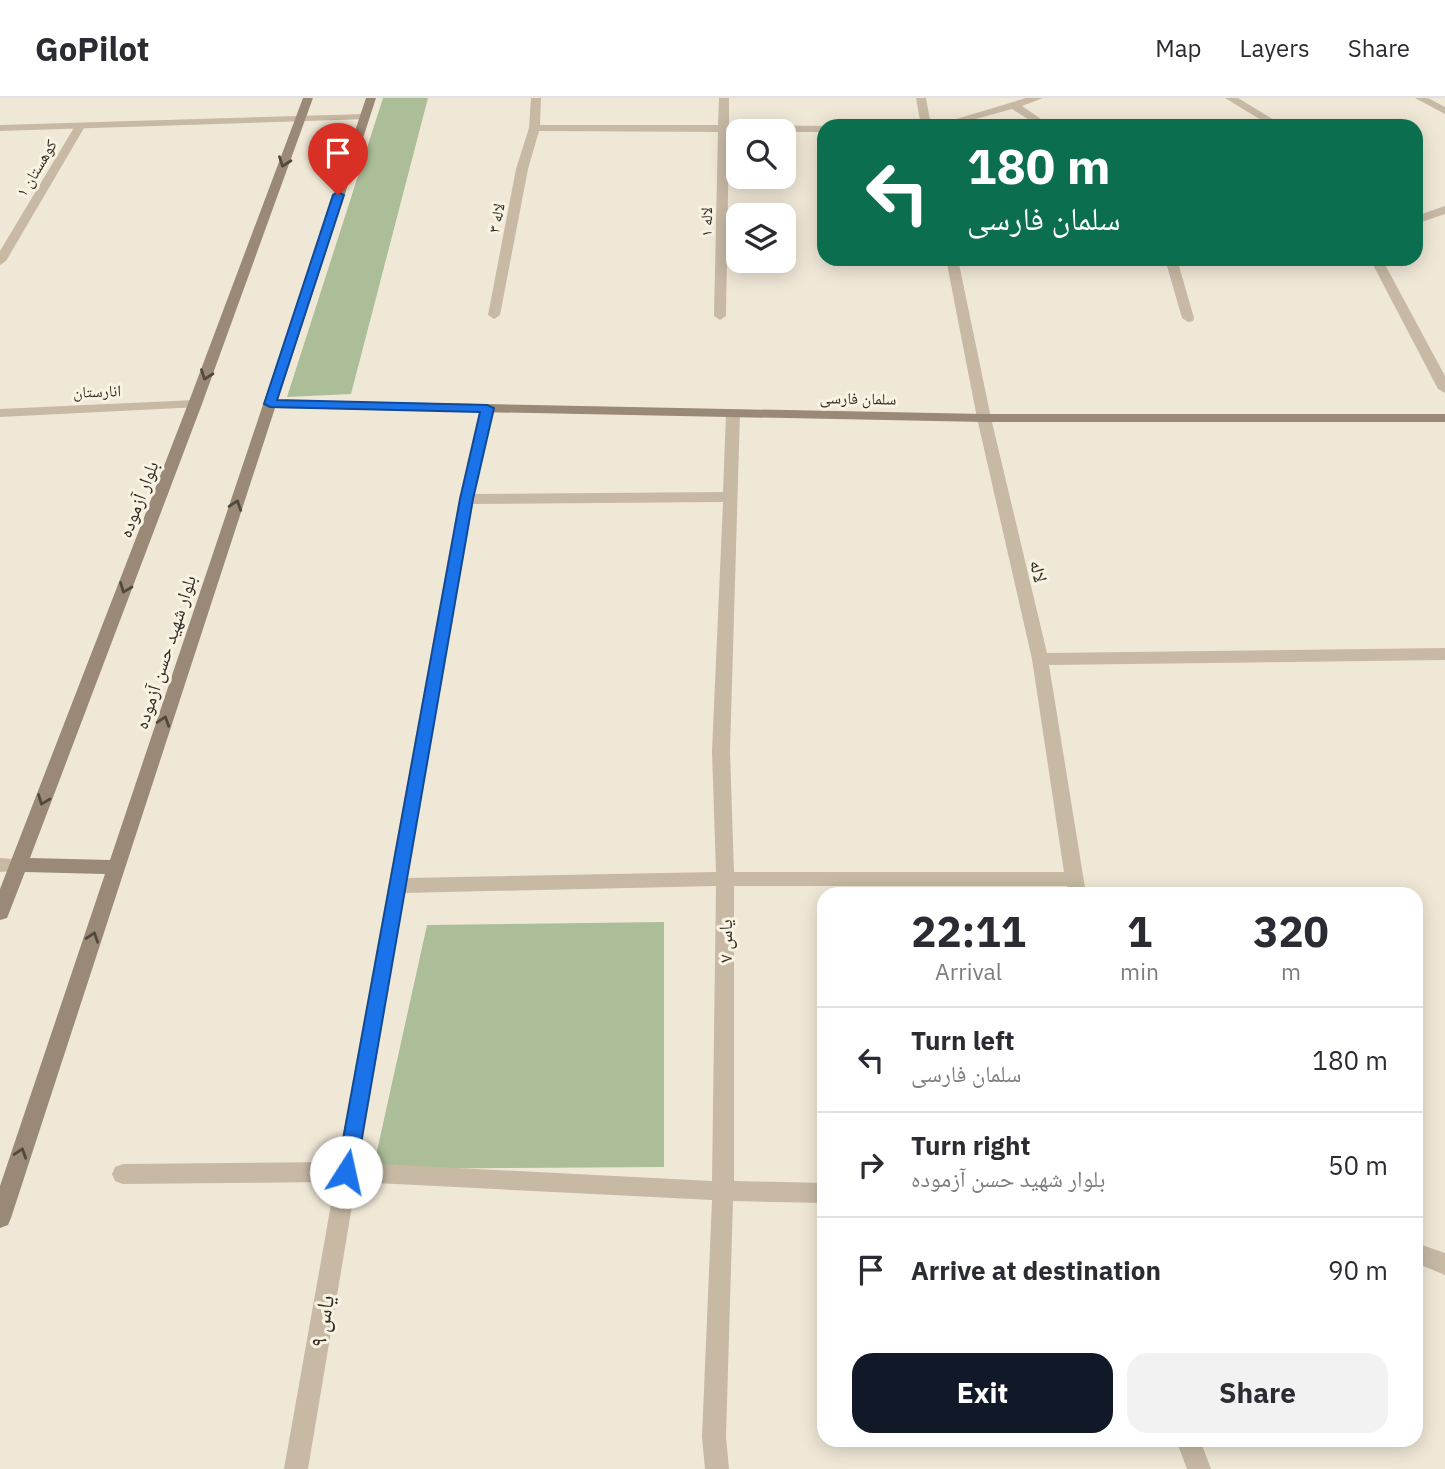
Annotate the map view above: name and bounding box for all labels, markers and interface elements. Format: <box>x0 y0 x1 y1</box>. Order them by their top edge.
text: GoPilot <box>35 27 149 70</box>
text: Map <box>1155 32 1202 64</box>
text: Layers <box>1240 32 1310 64</box>
text: Share <box>1348 32 1410 64</box>
map controls <box>726 119 796 273</box>
button: search <box>726 119 796 189</box>
pin <box>308 123 368 195</box>
icon: arrive <box>319 134 357 172</box>
text: 180 m <box>967 134 1111 197</box>
street label: کوهستان ۱ <box>11 136 62 201</box>
icon: left <box>852 147 943 238</box>
one-way arrow <box>278 155 292 167</box>
text: سلمان فارسی <box>967 197 1120 239</box>
street label: لاله ۳ <box>483 201 509 235</box>
button: layers <box>726 203 796 273</box>
street label: لاله ۱ <box>696 207 716 237</box>
one-way arrow <box>200 369 214 381</box>
street label: انارستان <box>73 380 121 403</box>
street label: سلمان فارسی <box>819 387 897 410</box>
street label: بلوار آزموده <box>112 457 164 541</box>
one-way arrow <box>228 500 242 512</box>
street label: لاله <box>1025 557 1053 585</box>
street label: بلوار شهید حسن آزموده <box>129 572 201 732</box>
one-way arrow <box>119 581 133 593</box>
one-way arrow <box>156 716 171 728</box>
one-way arrow <box>38 794 52 806</box>
text: 22:11 <box>911 904 1026 959</box>
text: 1 <box>1127 904 1152 959</box>
text: 320 <box>1253 904 1329 959</box>
street label: یاس ۷ <box>713 919 737 963</box>
one-way arrow <box>85 932 99 944</box>
text: Arrival <box>935 956 1002 986</box>
text: min <box>1120 956 1159 986</box>
text: m <box>1281 956 1301 986</box>
text: Turn left <box>911 1023 1014 1057</box>
icon: left <box>852 1041 890 1079</box>
text: 180 m <box>1312 1043 1388 1077</box>
text: سلمان فارسی <box>911 1058 1021 1088</box>
text: Turn right <box>911 1128 1030 1162</box>
position arrow <box>309 1135 383 1209</box>
icon: right <box>852 1146 890 1184</box>
one-way arrow <box>13 1148 28 1160</box>
text: 50 m <box>1328 1148 1388 1182</box>
text: بلوار شهید حسن آزموده <box>911 1163 1105 1193</box>
icon: arrive <box>852 1251 890 1289</box>
text: Arrive at destination <box>911 1253 1161 1287</box>
text: 90 m <box>1328 1253 1388 1287</box>
street label: یاس ۹ <box>302 1292 340 1350</box>
button: Exit <box>852 1353 1113 1433</box>
button: Share <box>1127 1353 1388 1433</box>

